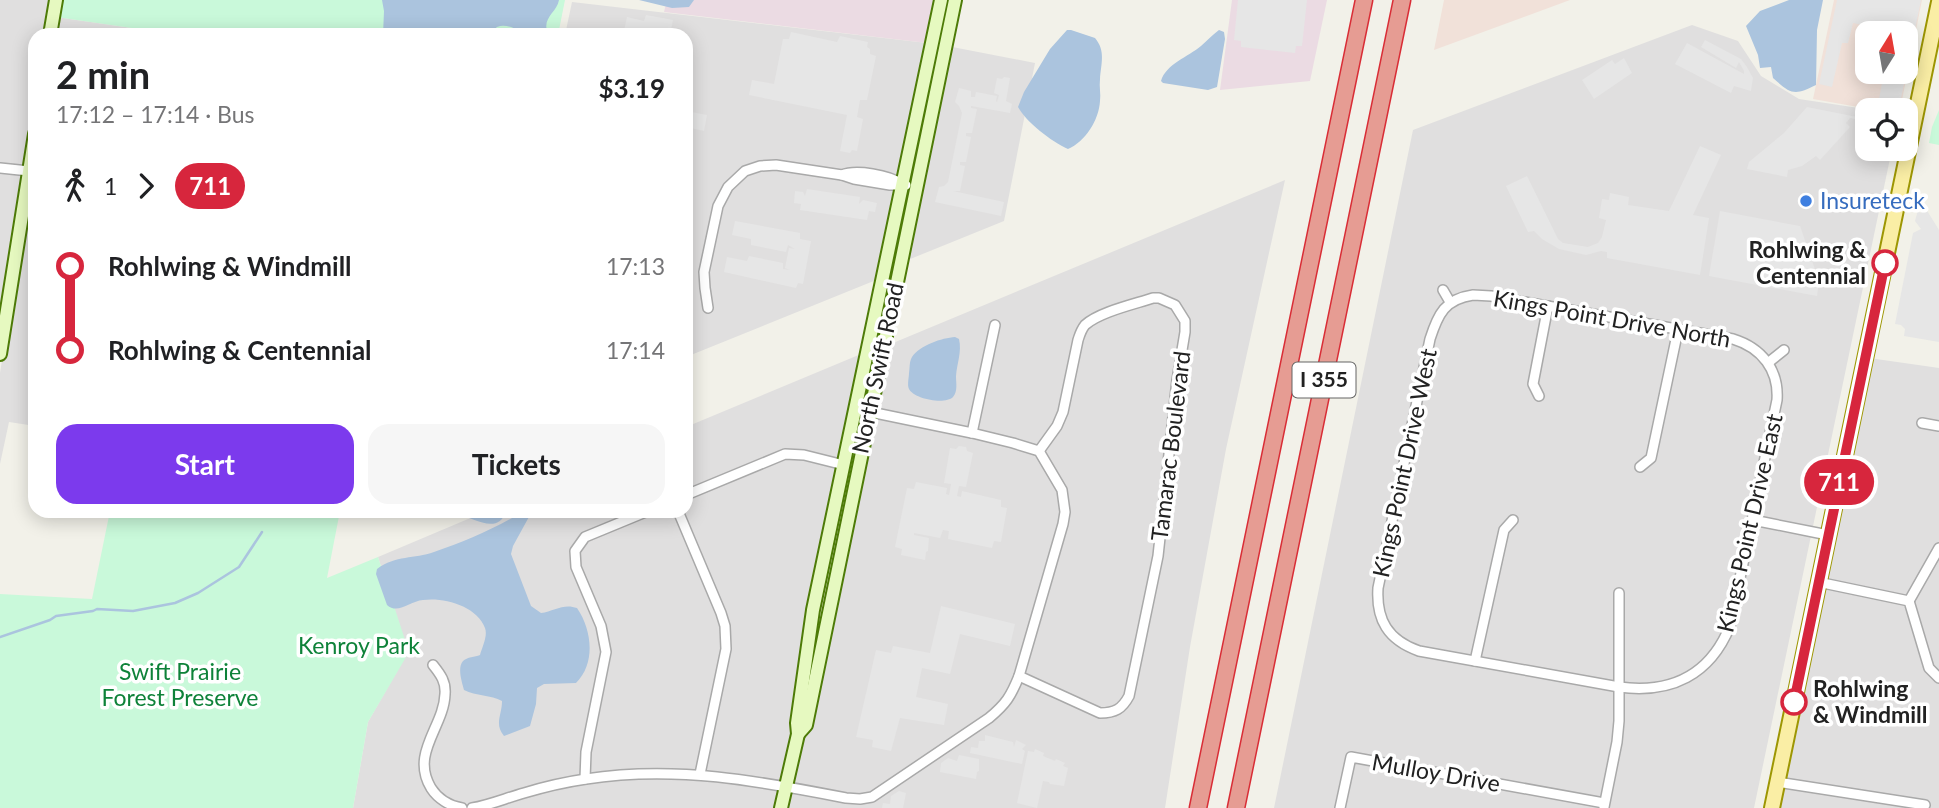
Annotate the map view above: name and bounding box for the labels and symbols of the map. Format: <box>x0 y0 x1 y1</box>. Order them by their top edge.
north arrow <box>1855 21 1918 84</box>
place label: Insureteck <box>1820 186 1925 214</box>
marker: Insureteck <box>1798 193 1814 209</box>
place label: Rohlwing & Centennial <box>1748 235 1866 289</box>
marker: Rohlwing & Centennial <box>1872 250 1898 276</box>
street label: North Swift Road <box>845 280 909 456</box>
street label: Kings Point Drive North <box>1491 283 1733 353</box>
street label: Kings Point Drive West <box>1366 345 1442 580</box>
street label: Tamarac Boulevard <box>1144 349 1196 542</box>
road number: I 355 <box>1292 362 1356 398</box>
street label: Kings Point Drive East <box>1710 410 1788 635</box>
line badge: 711 <box>1799 459 1879 505</box>
park label: Kenroy Park <box>298 631 420 659</box>
park label: Swift Prairie Forest Preserve <box>102 657 259 711</box>
place label: Rohlwing & Windmill <box>1813 674 1928 728</box>
marker: Rohlwing & Windmill <box>1781 689 1807 715</box>
street label: Mulloy Drive <box>1370 747 1502 797</box>

